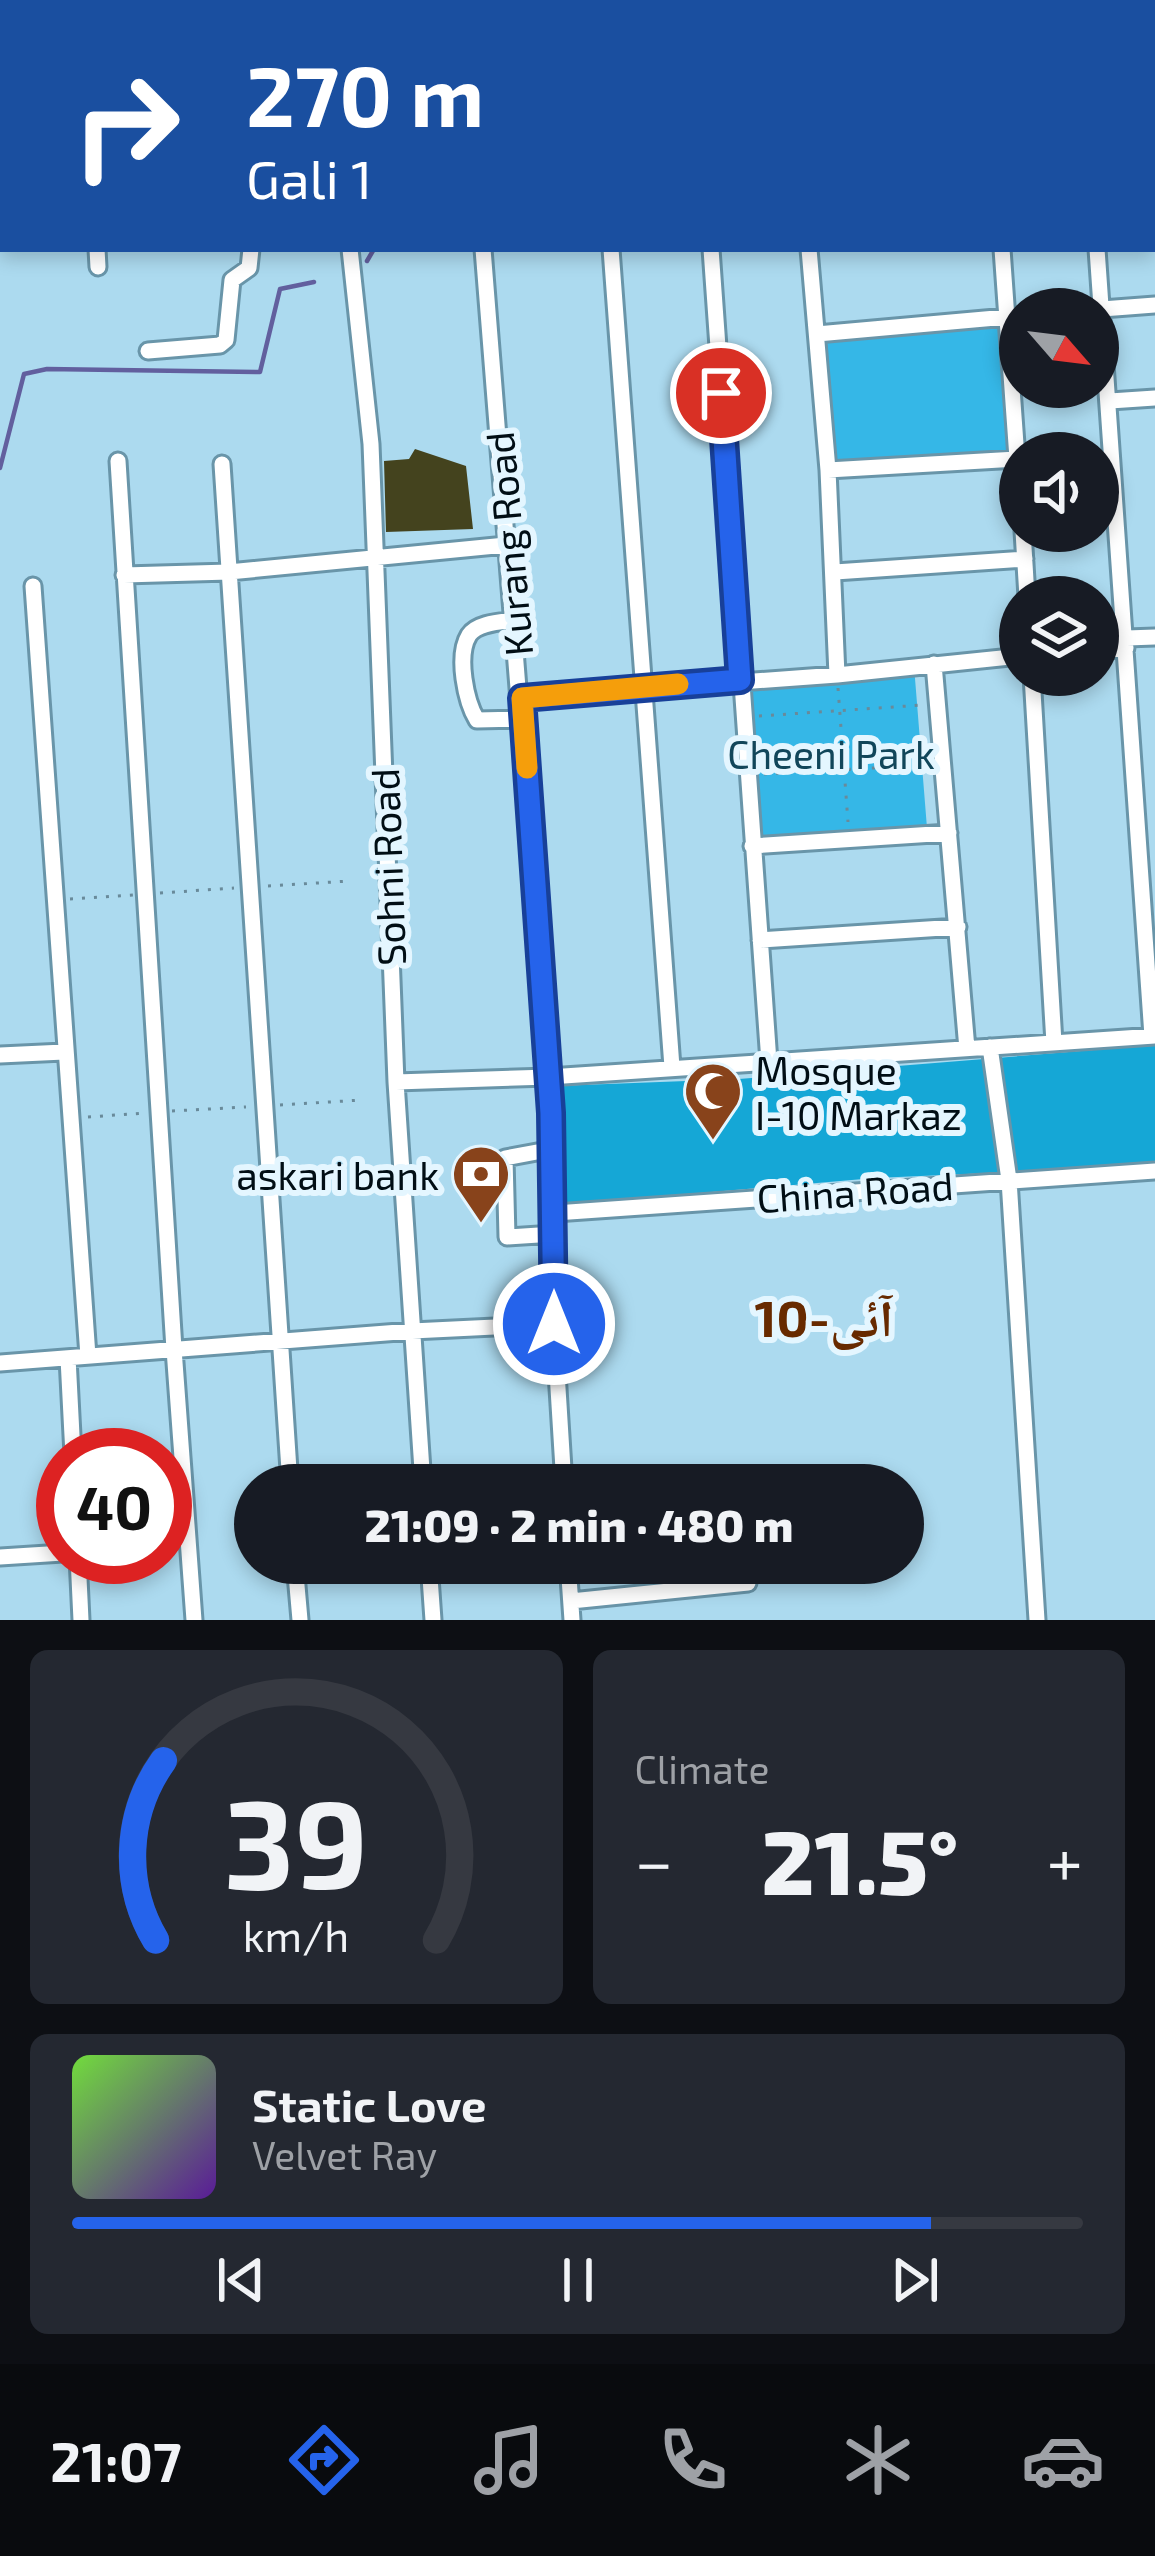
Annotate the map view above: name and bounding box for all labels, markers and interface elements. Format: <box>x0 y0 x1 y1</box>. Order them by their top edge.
text: 270 m <box>246 43 484 144</box>
icon: right <box>48 48 204 204</box>
text: Gali 1 <box>246 145 373 210</box>
north arrow <box>999 288 1119 408</box>
map controls <box>999 288 1119 696</box>
pin <box>670 342 772 444</box>
icon: arrive <box>688 360 754 426</box>
street label: Kurang Road <box>475 430 541 658</box>
button: sound <box>999 432 1119 552</box>
button: layers <box>999 576 1119 696</box>
park label: Cheeni Park <box>727 730 935 777</box>
street label: Sohni Road <box>360 767 414 967</box>
place label: Mosque I-10 Markaz <box>755 1046 962 1138</box>
mosque icon: Mosque I-10 Markaz <box>682 1060 744 1142</box>
bank icon: askari bank <box>450 1143 512 1225</box>
place label: askari bank <box>236 1151 439 1198</box>
street label: China Road <box>755 1161 955 1221</box>
position arrow <box>491 1261 617 1387</box>
district label: آئی-10 <box>754 1286 894 1351</box>
speed limit sign: 40 <box>36 1428 192 1584</box>
text: 21:09 · 2 min · 480 m <box>364 1497 794 1551</box>
text: Climate <box>635 1745 769 1792</box>
text: 39 <box>224 1764 368 1914</box>
text: 21.5° <box>761 1805 958 1913</box>
text: − <box>635 1820 673 1899</box>
text: + <box>1047 1820 1083 1899</box>
text: km/h <box>243 1909 349 1961</box>
text: Static Love <box>252 2077 487 2131</box>
text: Velvet Ray <box>252 2131 437 2178</box>
icon: previous <box>208 2247 274 2313</box>
icon: pause <box>545 2247 611 2313</box>
icon: next <box>882 2247 948 2313</box>
icon: directions <box>282 2418 366 2502</box>
icon: music <box>467 2418 551 2502</box>
icon: phone <box>651 2418 735 2502</box>
icon: climate <box>836 2418 920 2502</box>
icon: car <box>1021 2418 1105 2502</box>
text: 21:07 <box>50 2428 181 2493</box>

